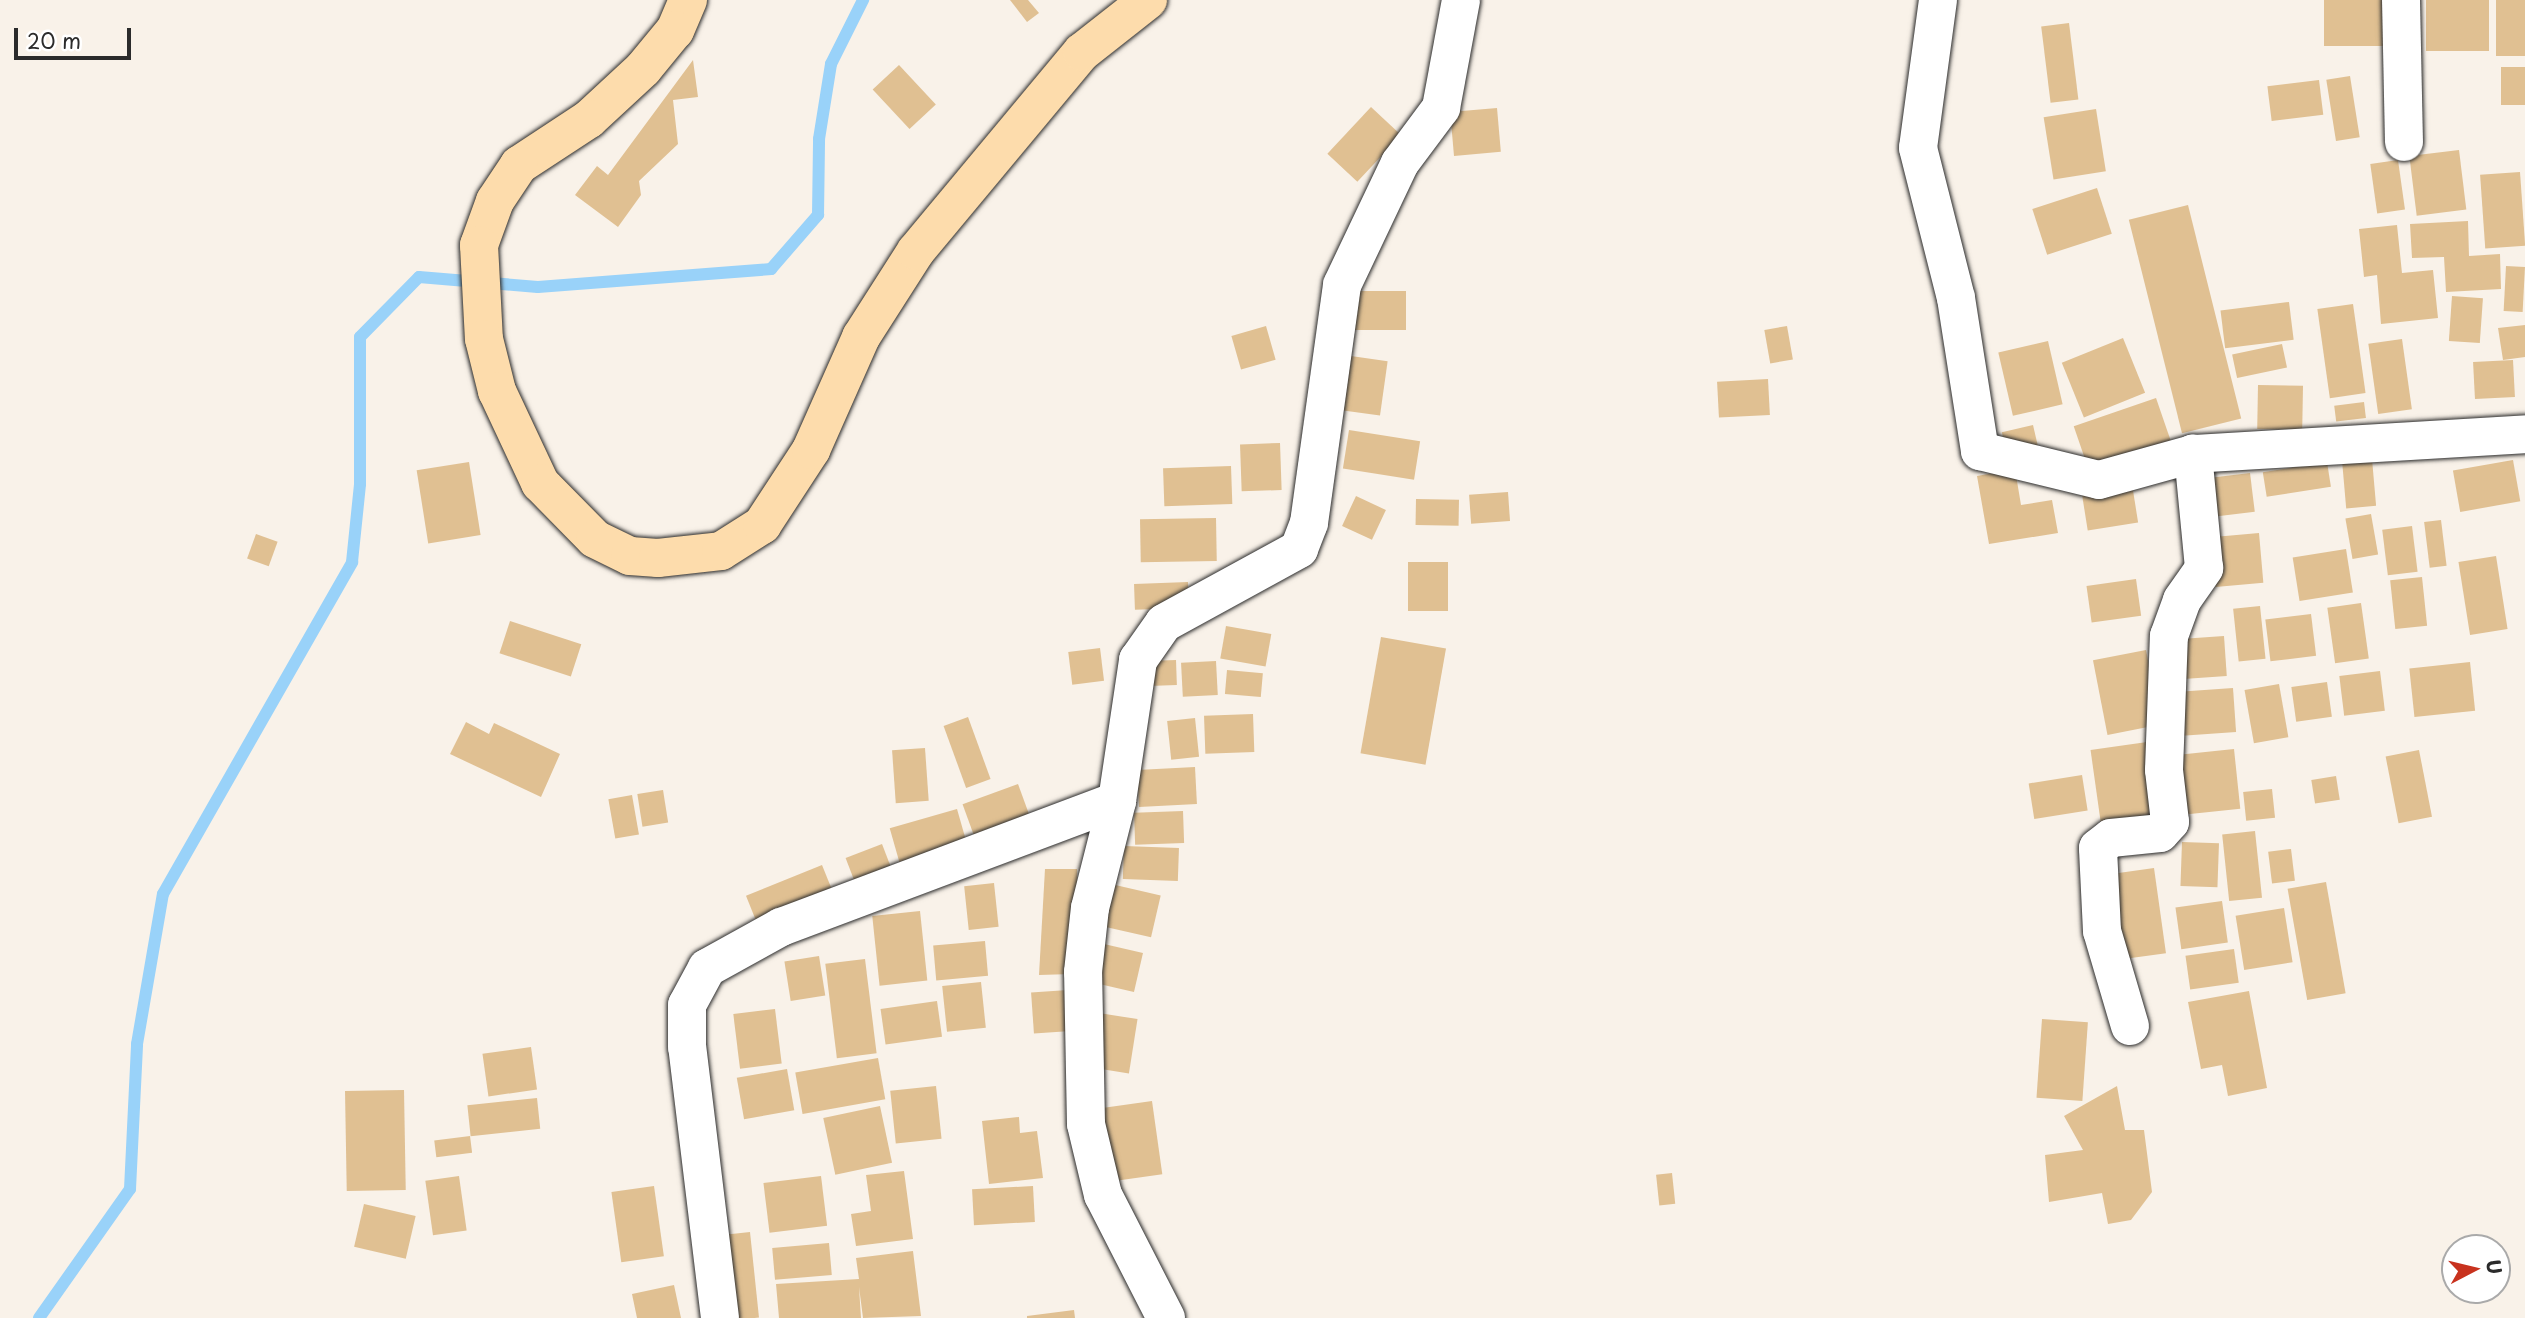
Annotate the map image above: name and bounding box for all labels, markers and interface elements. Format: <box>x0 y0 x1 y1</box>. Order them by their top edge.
scale bar <box>18 14 135 58</box>
text: 20 m <box>27 24 81 56</box>
north arrow <box>2441 1234 2511 1304</box>
text: U <box>2480 1258 2510 1276</box>

